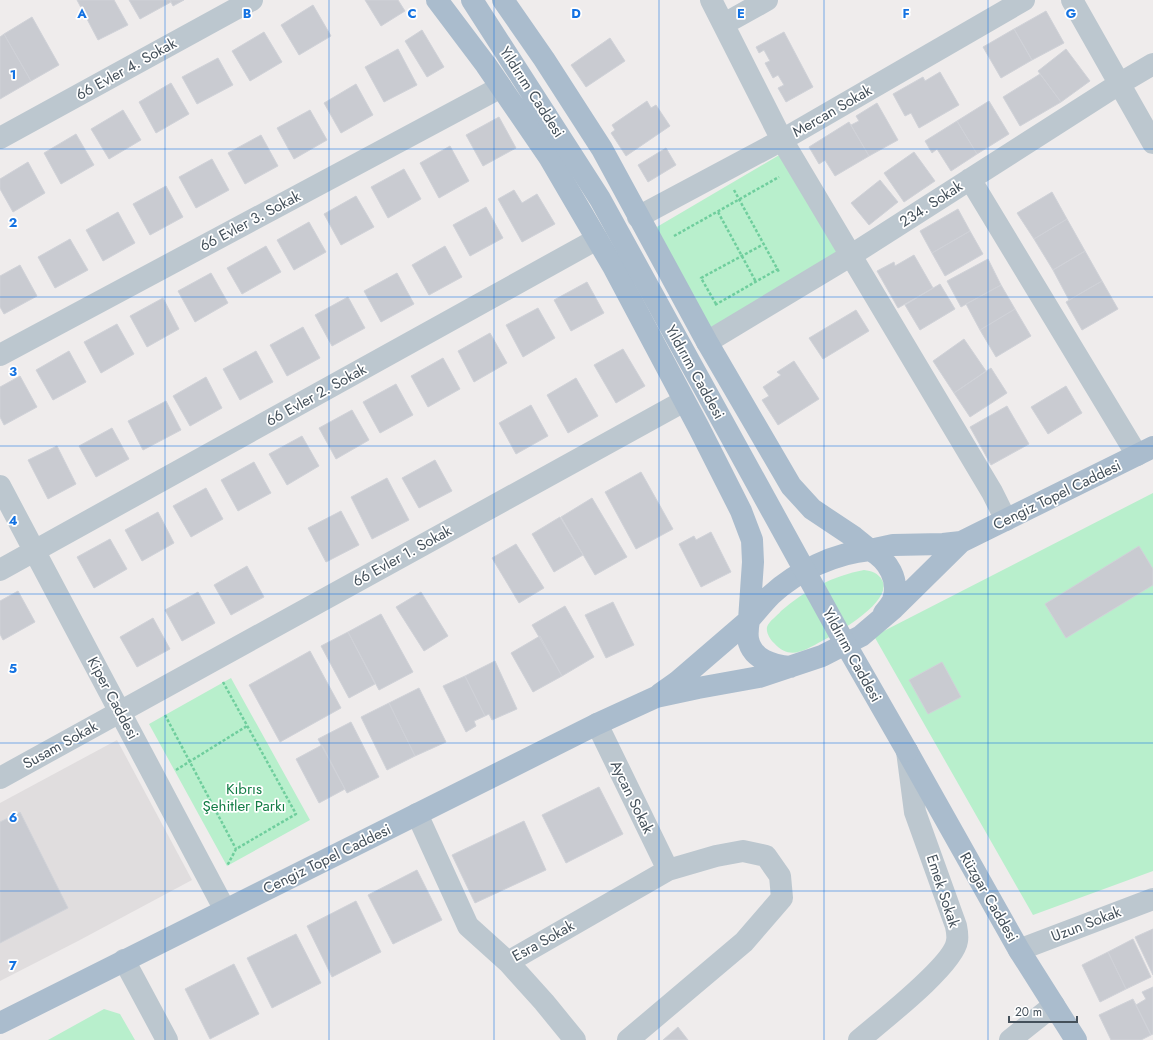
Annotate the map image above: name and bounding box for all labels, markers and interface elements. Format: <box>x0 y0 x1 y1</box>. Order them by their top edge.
text: A <box>76 4 87 23</box>
text: B <box>243 4 252 23</box>
text: C <box>407 4 417 23</box>
text: D <box>571 4 581 23</box>
text: E <box>737 4 745 23</box>
text: F <box>902 4 910 23</box>
text: G <box>1066 4 1077 23</box>
street label: 66 Evler 4. Sokak <box>72 32 181 106</box>
street label: Yıldırım Caddesi <box>494 42 570 142</box>
text: 1 <box>10 65 16 84</box>
street label: Mercan Sokak <box>788 79 876 143</box>
street label: 234. Sokak <box>895 175 967 233</box>
street label: 66 Evler 3. Sokak <box>196 185 305 257</box>
text: 2 <box>9 213 17 232</box>
street label: Yıldırım Caddesi <box>660 321 730 423</box>
street label: 66 Evler 2. Sokak <box>262 358 371 432</box>
text: 3 <box>9 362 17 381</box>
street label: Cengiz Topel Caddesi <box>989 454 1125 536</box>
text: 4 <box>8 511 18 530</box>
street label: 66 Evler 1. Sokak <box>349 520 456 592</box>
street label: Yıldırım Caddesi <box>817 604 887 706</box>
street label: Kiper Caddesi <box>82 653 144 743</box>
text: 5 <box>9 659 17 678</box>
street label: Susam Sokak <box>19 715 102 775</box>
street label: Aycan Sokak <box>605 757 659 838</box>
park label: Kıbrıs Şehitler Parkı <box>203 778 285 817</box>
text: 6 <box>9 808 18 827</box>
street label: Cengiz Topel Caddesi <box>259 818 395 900</box>
street label: Rüzgar Caddesi <box>954 848 1024 946</box>
street label: Emek Sokak <box>921 852 965 931</box>
street label: Uzun Sokak <box>1048 900 1124 947</box>
street label: Esra Sokak <box>508 915 578 967</box>
text: 7 <box>9 956 17 975</box>
scale bar <box>1009 998 1077 1024</box>
text: 20 m <box>1015 1003 1042 1021</box>

